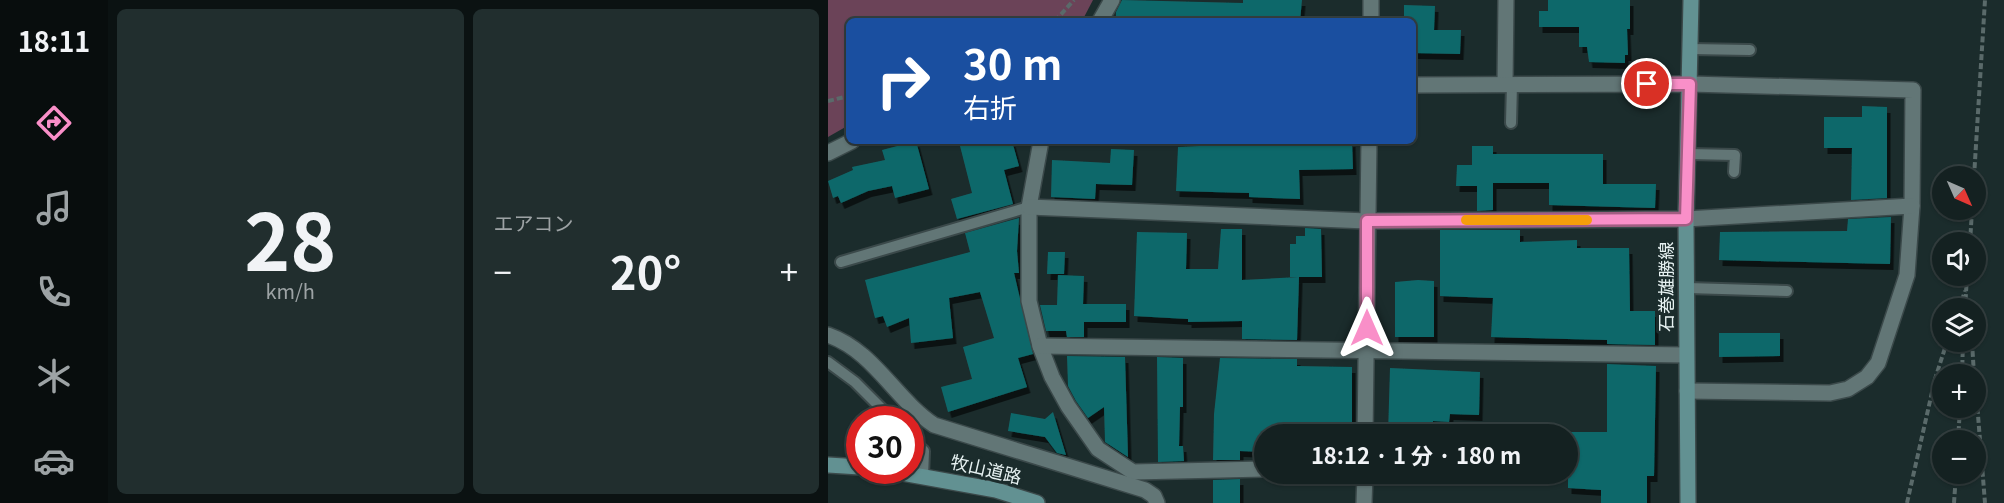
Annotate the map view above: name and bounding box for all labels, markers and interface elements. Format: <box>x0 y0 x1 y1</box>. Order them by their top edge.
text: 18:11 <box>18 21 90 60</box>
text: 30 m <box>963 31 1063 92</box>
icon: right <box>864 42 942 120</box>
pin <box>1621 58 1672 109</box>
icon: arrive <box>1630 67 1663 100</box>
text: 右折 <box>963 87 1017 126</box>
icon: directions <box>33 102 75 144</box>
north arrow <box>1932 166 1986 220</box>
map controls <box>1932 166 1986 484</box>
text: 28 <box>244 181 336 293</box>
icon: music <box>33 187 75 229</box>
text: エアコン <box>494 208 574 237</box>
button: sound <box>1932 232 1986 286</box>
text: 20° <box>610 238 681 303</box>
street label: 石巻雄勝線 <box>1652 242 1678 332</box>
text: − <box>494 247 512 295</box>
text: + <box>780 247 798 295</box>
icon: phone <box>33 271 75 313</box>
text: km/h <box>265 276 315 305</box>
position arrow <box>1335 296 1399 360</box>
button: layers <box>1932 298 1986 352</box>
icon: climate <box>33 355 75 397</box>
button: + <box>1932 364 1986 418</box>
speed limit sign: 30 <box>846 406 924 484</box>
button: − <box>1932 430 1986 484</box>
text: 18:12 · 1 分 · 180 m <box>1311 438 1521 470</box>
icon: car <box>33 440 75 482</box>
street label: 牧山道路 <box>948 447 1024 489</box>

